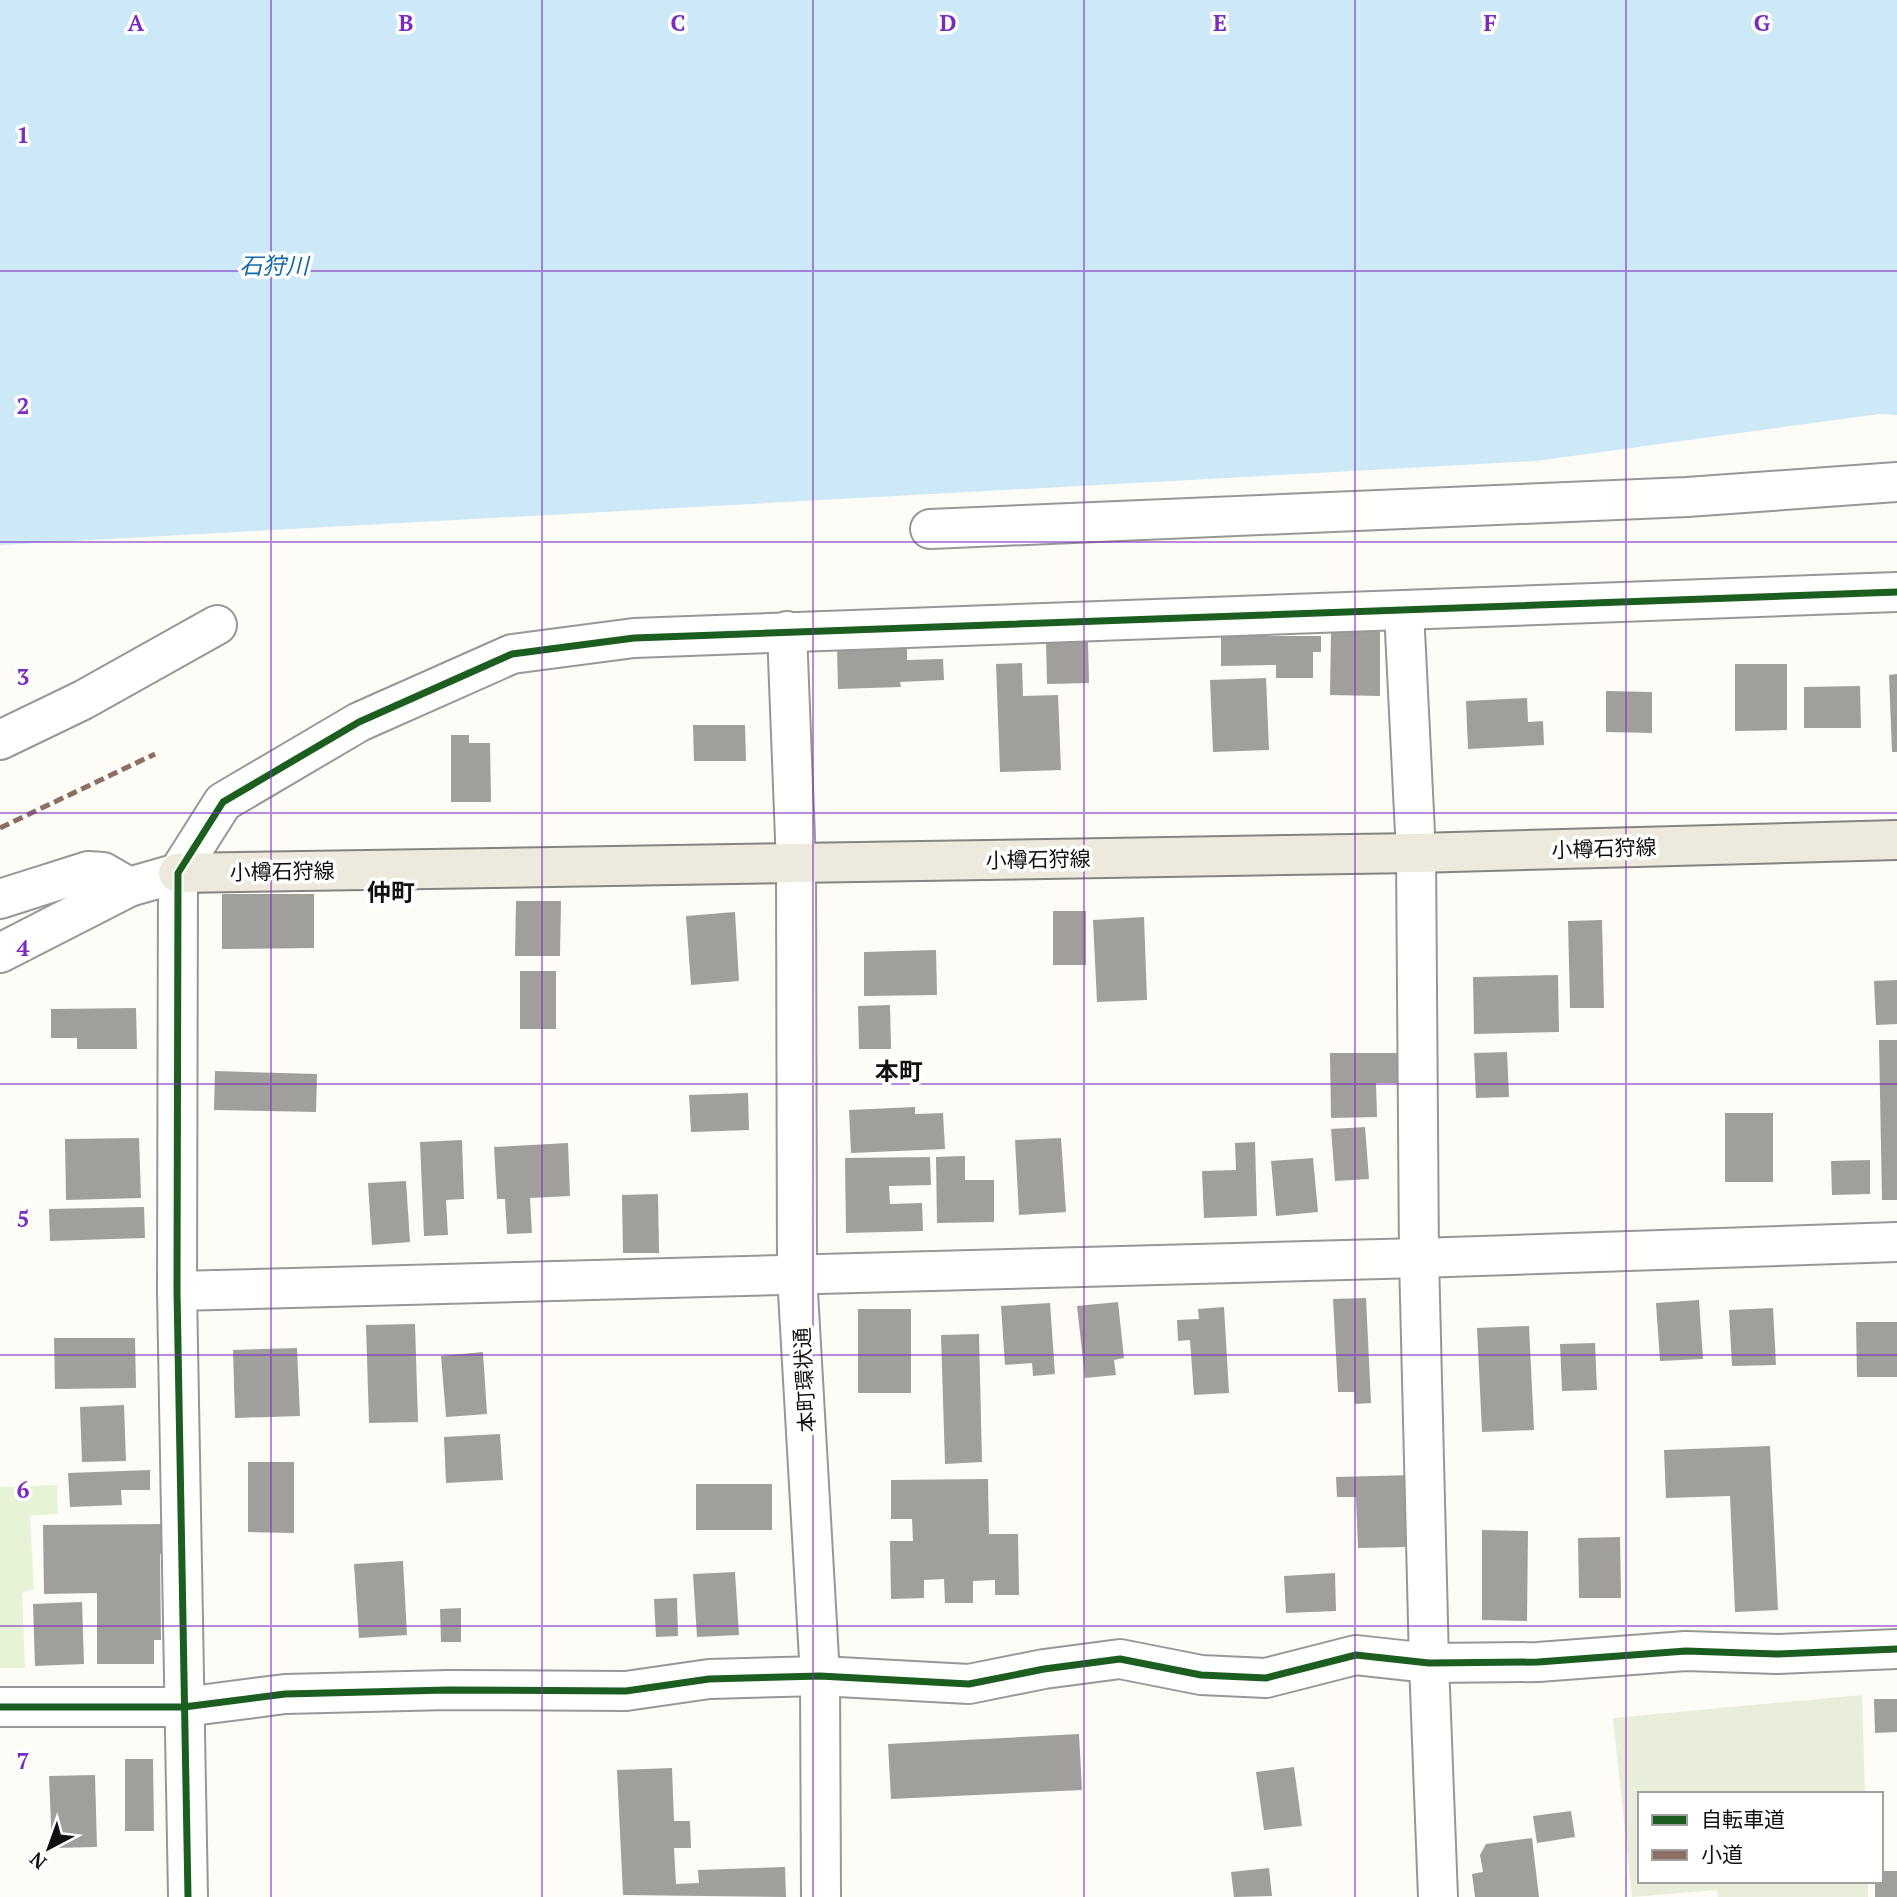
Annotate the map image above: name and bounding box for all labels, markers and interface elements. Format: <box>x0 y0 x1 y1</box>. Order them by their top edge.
text: A <box>128 7 145 38</box>
text: B <box>399 7 414 38</box>
text: C <box>671 7 686 38</box>
text: D <box>940 7 957 38</box>
text: E <box>1213 7 1227 38</box>
text: F <box>1483 7 1497 38</box>
text: G <box>1754 7 1771 38</box>
text: 1 <box>17 119 30 150</box>
water label: 石狩川 <box>240 250 312 281</box>
text: 2 <box>17 390 30 421</box>
text: 3 <box>17 661 30 692</box>
street label: 小樽石狩線 <box>1551 832 1657 864</box>
street label: 小樽石狩線 <box>985 844 1091 874</box>
street label: 小樽石狩線 <box>229 856 335 886</box>
district label: 仲町 <box>367 876 415 908</box>
text: 4 <box>17 932 30 963</box>
district label: 本町 <box>875 1055 923 1087</box>
text: 5 <box>17 1203 30 1234</box>
street label: 本町環状通 <box>787 1327 821 1433</box>
text: 6 <box>17 1474 30 1505</box>
text: 7 <box>17 1745 30 1776</box>
legend <box>1638 1792 1883 1883</box>
text: 自転車道 <box>1701 1805 1785 1833</box>
north arrow <box>14 1813 84 1883</box>
text: 小道 <box>1701 1840 1743 1868</box>
text: N <box>23 1847 51 1875</box>

